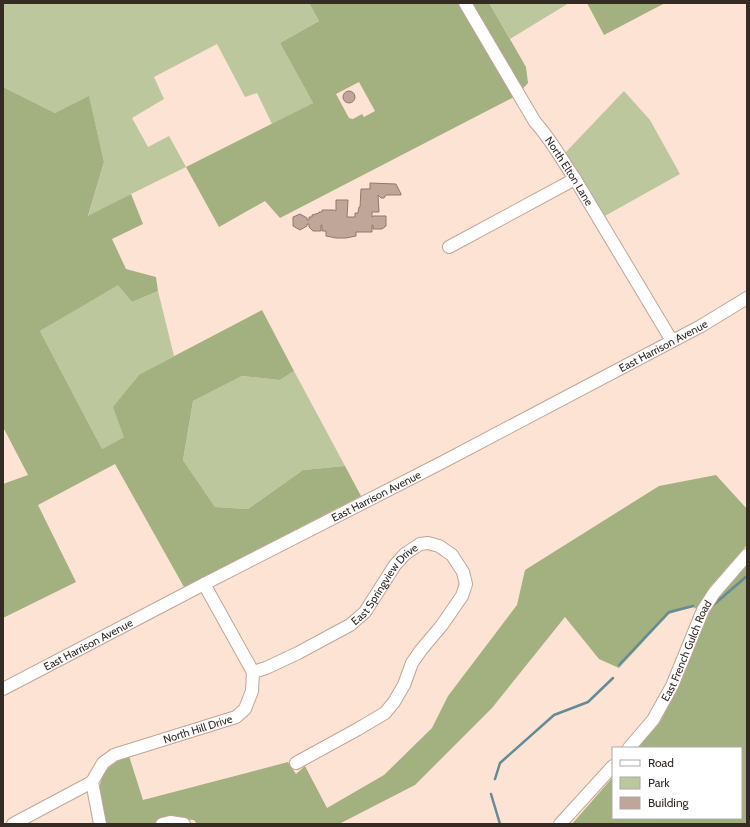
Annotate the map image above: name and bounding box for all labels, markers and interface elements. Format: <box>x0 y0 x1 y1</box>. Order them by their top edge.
street label: North Elton Lane <box>542 134 596 208</box>
street label: East Harrison Avenue <box>616 316 711 375</box>
street label: East Harrison Avenue <box>329 467 424 525</box>
street label: East Springview Drive <box>348 540 421 628</box>
street label: East French Gulch Road <box>658 597 715 704</box>
street label: East Harrison Avenue <box>41 615 135 674</box>
street label: North Hill Drive <box>161 711 234 746</box>
legend <box>612 747 742 819</box>
text: Road <box>648 755 674 770</box>
text: Park <box>648 775 670 790</box>
text: Building <box>648 795 690 810</box>

